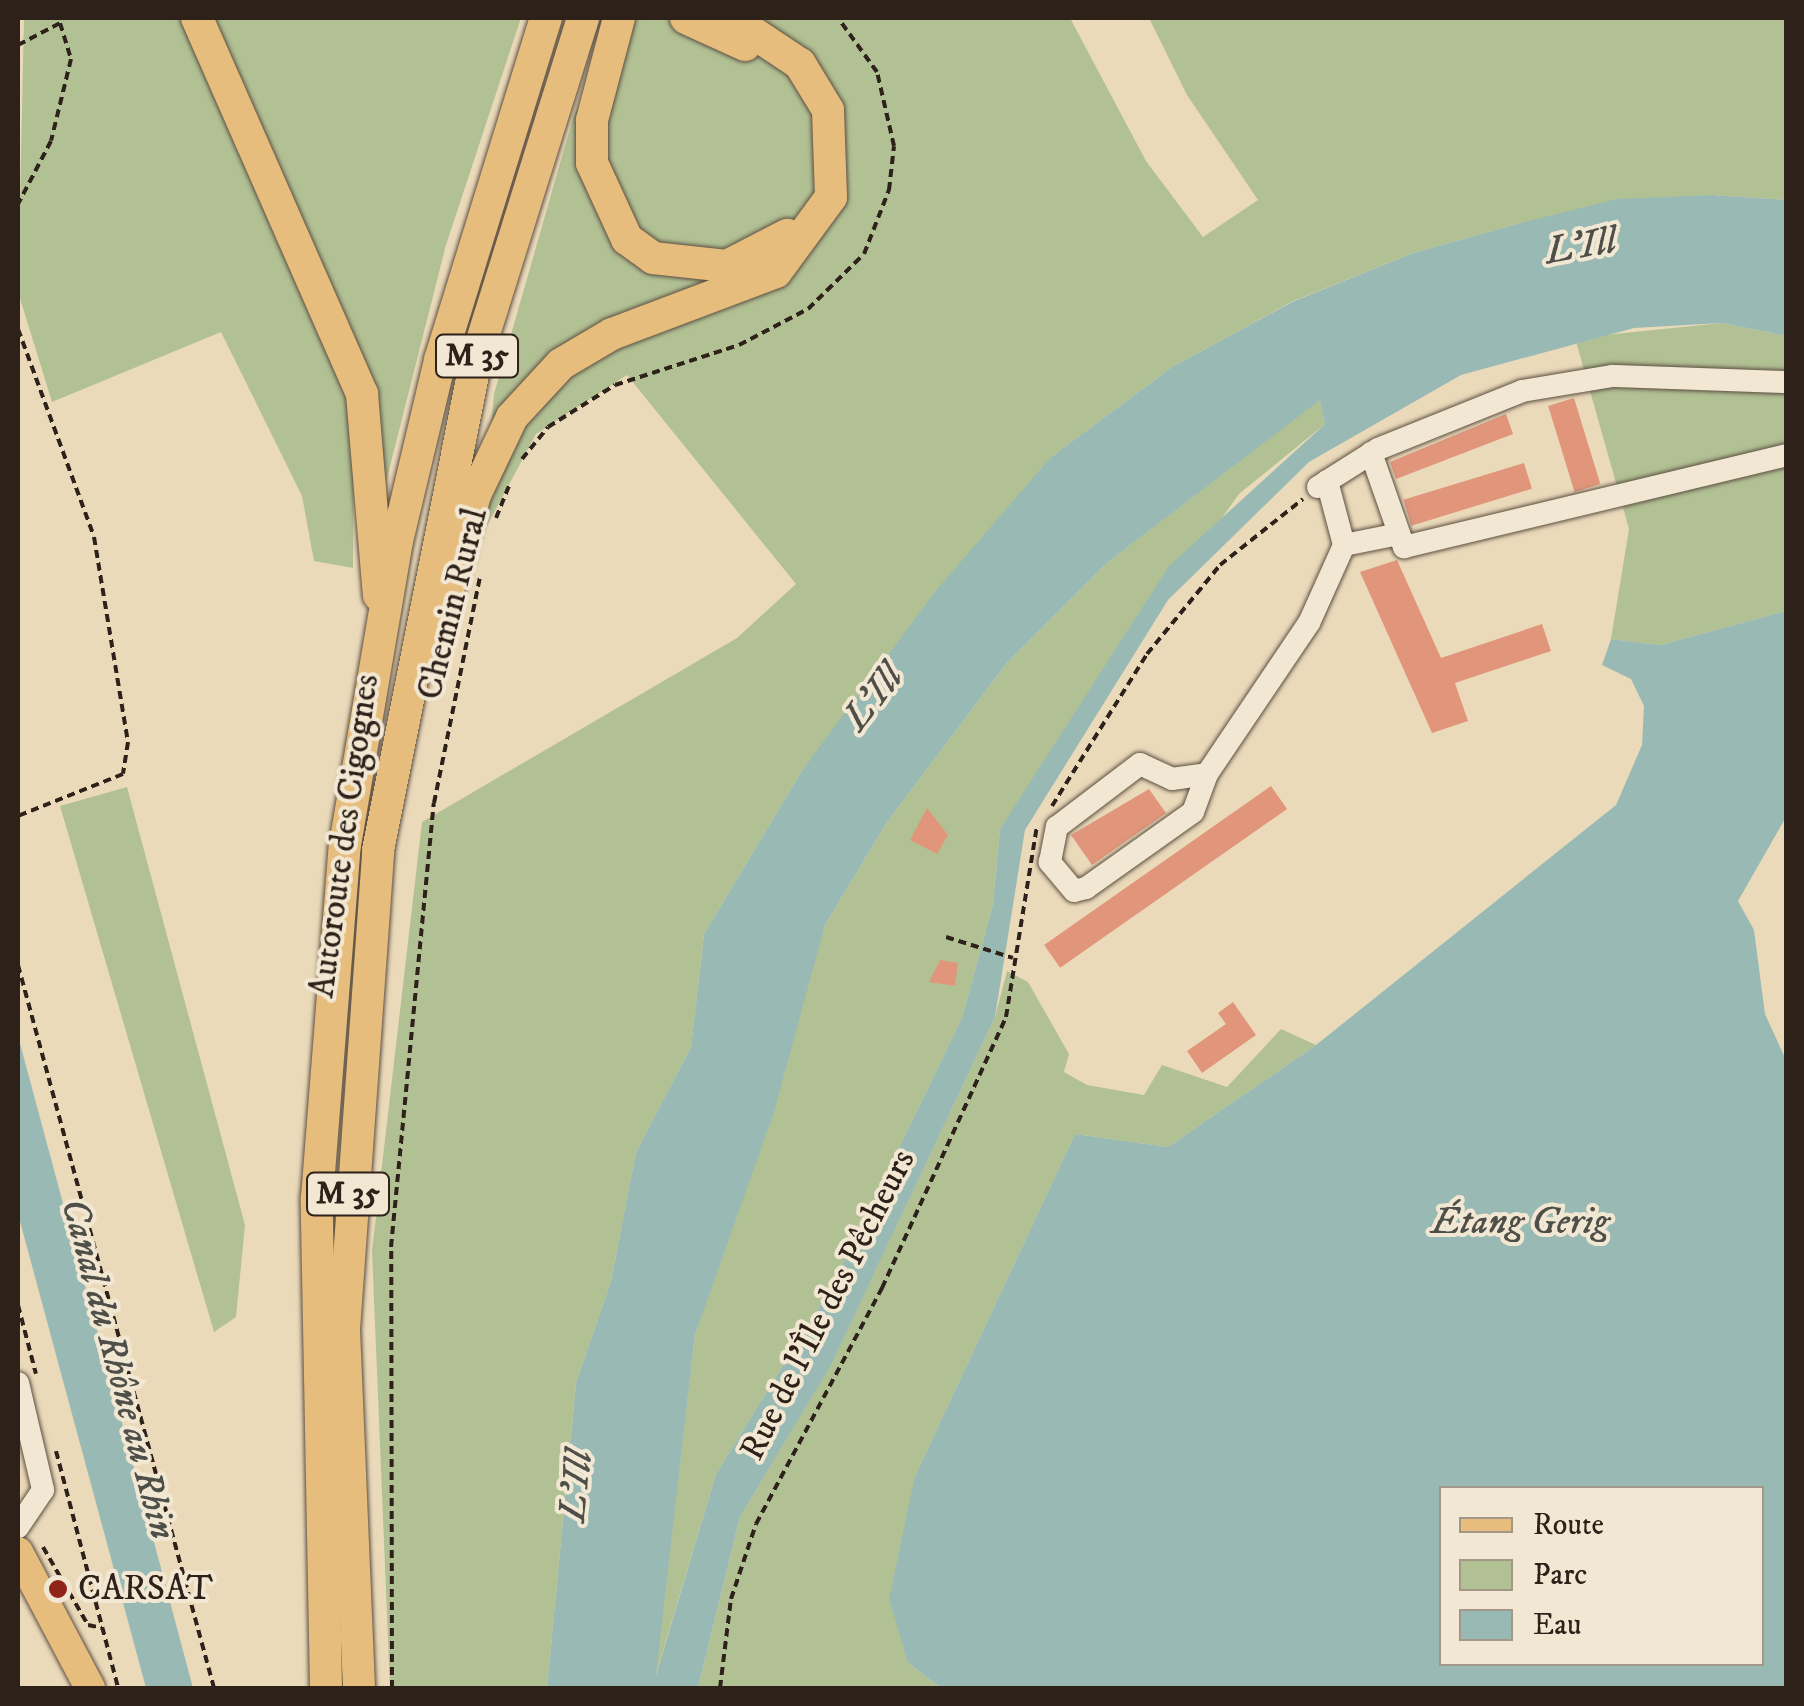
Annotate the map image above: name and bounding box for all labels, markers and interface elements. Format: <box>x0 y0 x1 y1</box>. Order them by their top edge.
water label: L'Ill <box>1542 218 1620 276</box>
road number: M 35 <box>434 329 520 383</box>
street label: Chemin Rural <box>409 504 497 704</box>
water label: L'Ill <box>834 656 914 740</box>
street label: Autoroute des Cigognes <box>302 672 388 1000</box>
street label: Rue de l'Île des Pêcheurs <box>731 1143 925 1467</box>
road number: M 35 <box>306 1167 390 1221</box>
water label: Canal du Rhône au Rhin <box>50 1193 184 1545</box>
water label: Étang Gerig <box>1431 1200 1609 1246</box>
water label: L'Ill <box>551 1448 603 1524</box>
legend <box>1439 1486 1764 1666</box>
text: Route <box>1533 1507 1604 1544</box>
text: Parc <box>1533 1557 1587 1594</box>
place label: CARSAT <box>78 1568 213 1610</box>
marker: CARSAT <box>47 1578 69 1600</box>
text: Eau <box>1533 1607 1581 1644</box>

